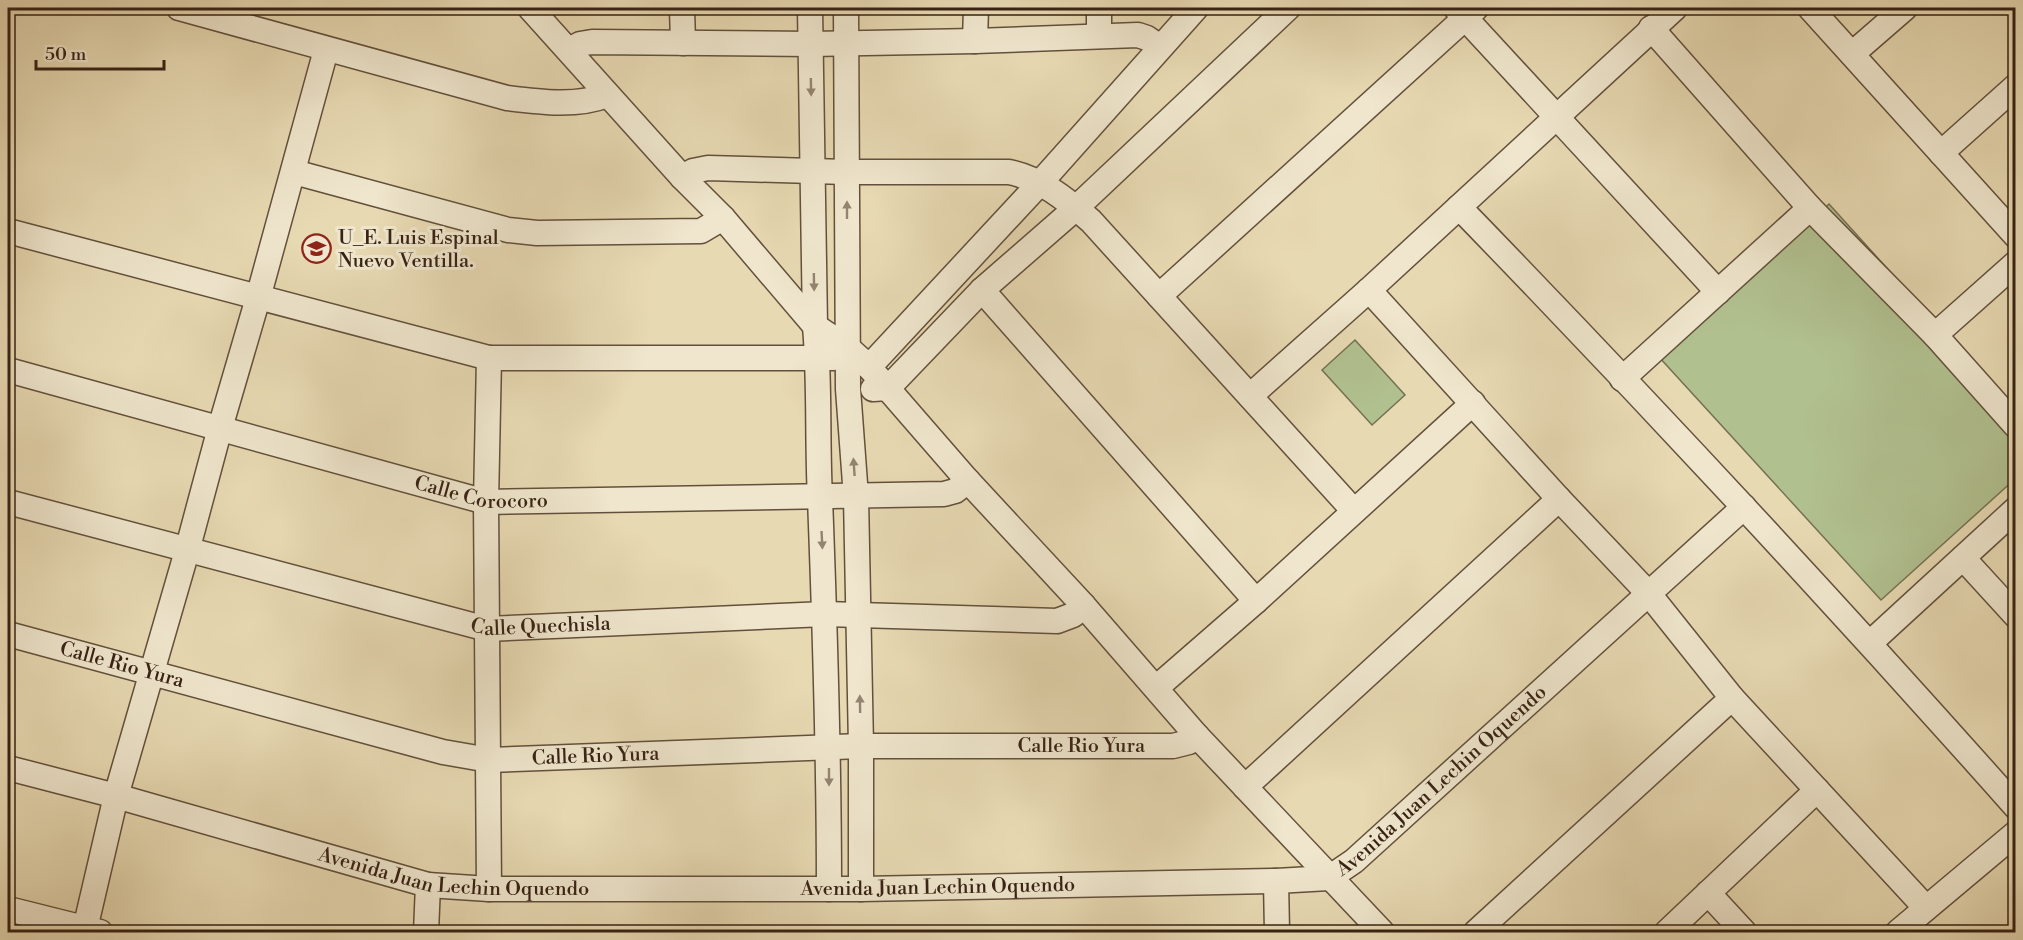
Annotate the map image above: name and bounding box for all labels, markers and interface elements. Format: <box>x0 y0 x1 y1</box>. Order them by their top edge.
scale bar <box>36 33 164 71</box>
text: 50 m <box>45 43 87 66</box>
one-way arrow <box>807 77 816 96</box>
one-way arrow <box>842 200 852 219</box>
place label: U_E. Luis Espinal Nuevo Ventilla. <box>338 226 499 274</box>
school or university icon: U_E. Luis Espinal Nuevo Ventilla. <box>301 233 333 265</box>
one-way arrow <box>809 272 819 291</box>
one-way arrow <box>849 458 858 477</box>
street label: Calle Corocoro <box>412 470 548 514</box>
one-way arrow <box>817 530 826 549</box>
street label: Calle Quechisla <box>468 611 612 642</box>
street label: Calle Rio Yura <box>57 636 188 694</box>
street label: Avenida Juan Lechin Oquendo <box>1330 680 1552 883</box>
one-way arrow <box>855 695 865 714</box>
street label: Calle Rio Yura <box>1017 734 1146 759</box>
street label: Calle Rio Yura <box>531 741 661 771</box>
one-way arrow <box>824 767 834 786</box>
street label: Avenida Juan Lechin Oquendo <box>315 842 589 902</box>
street label: Avenida Juan Lechin Oquendo <box>799 872 1075 902</box>

